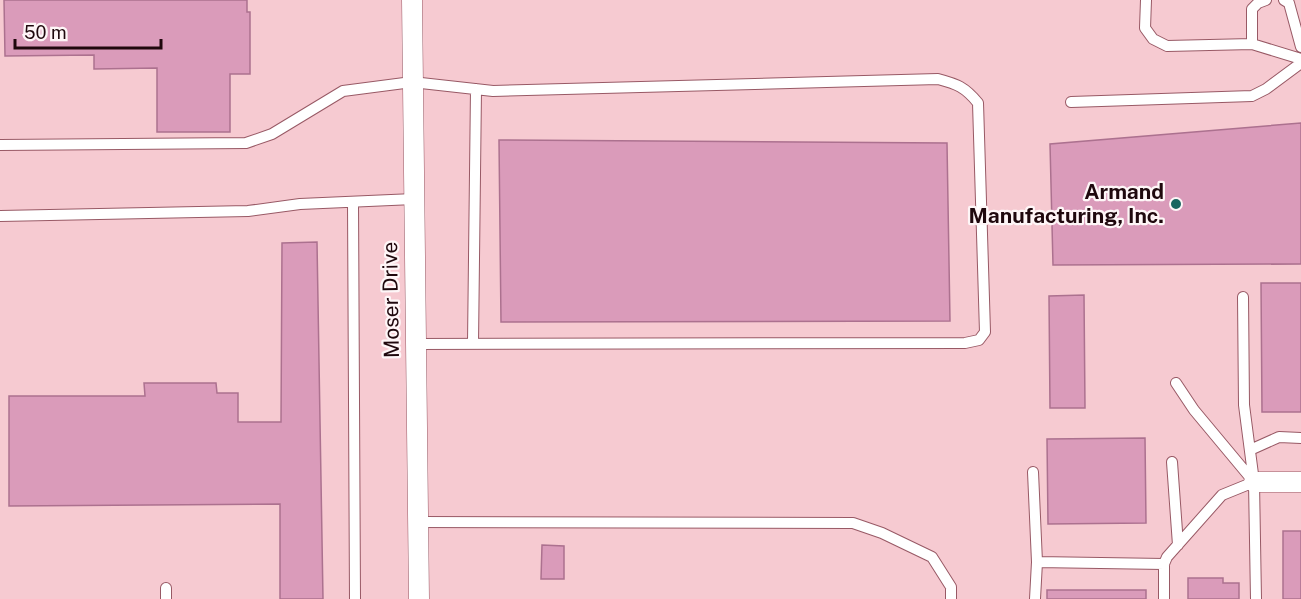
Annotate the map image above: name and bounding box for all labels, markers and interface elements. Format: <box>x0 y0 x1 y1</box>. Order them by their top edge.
scale bar <box>15 12 160 50</box>
text: 50 m <box>24 22 67 43</box>
place label: Armand Manufacturing, Inc. <box>969 179 1164 228</box>
marker: Armand Manufacturing, Inc. <box>1169 197 1183 211</box>
street label: Moser Drive <box>377 242 404 358</box>

